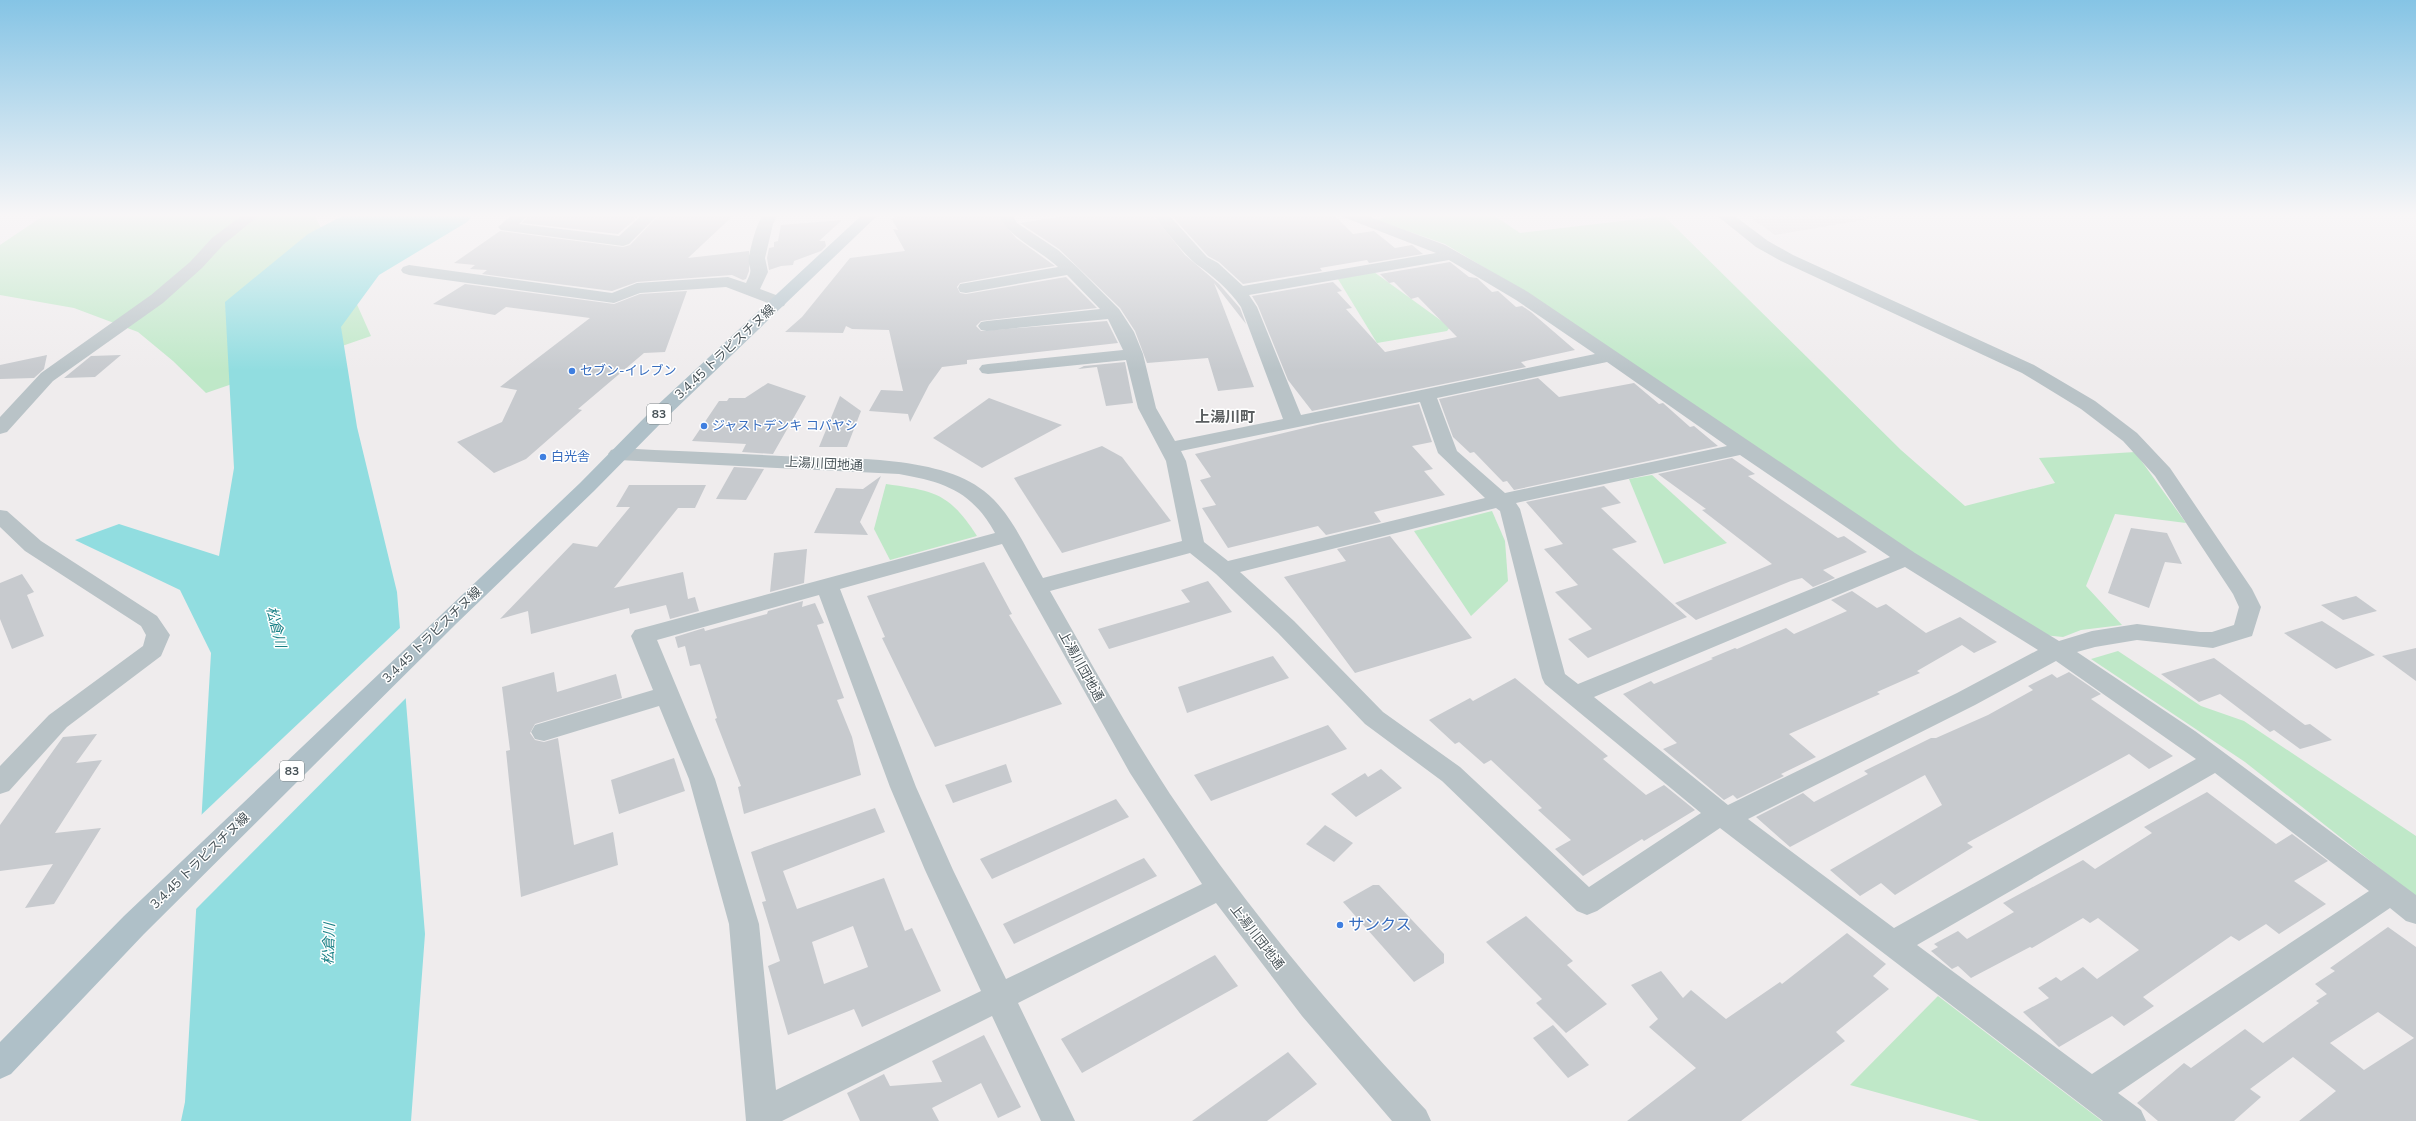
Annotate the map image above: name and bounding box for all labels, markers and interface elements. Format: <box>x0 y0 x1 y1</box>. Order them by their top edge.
street label: 3.4.45 トラピスチヌ線 <box>671 301 779 403</box>
place label: セブン-イレブン <box>580 362 677 380</box>
marker: セブン-イレブン <box>567 366 577 376</box>
road number: 83 <box>647 404 671 424</box>
district label: 上湯川町 <box>1195 407 1255 427</box>
place label: ジャストデンキ コバヤシ <box>712 417 858 435</box>
marker: ジャストデンキ コバヤシ <box>699 421 709 431</box>
place label: 白光舎 <box>551 448 590 466</box>
marker: 白光舎 <box>538 452 548 462</box>
street label: 上湯川団地通 <box>785 453 863 475</box>
street label: 3.4.45 トラピスチヌ線 <box>378 583 486 687</box>
water label: 松倉川 <box>262 604 291 652</box>
street label: 上湯川団地通 <box>1054 628 1108 704</box>
road number: 83 <box>280 761 304 781</box>
street label: 3.4.45 トラピスチヌ線 <box>146 809 254 913</box>
street label: 上湯川団地通 <box>1226 901 1288 973</box>
place label: サンクス <box>1348 914 1412 936</box>
marker: サンクス <box>1335 920 1345 930</box>
water label: 松倉川 <box>319 921 339 965</box>

